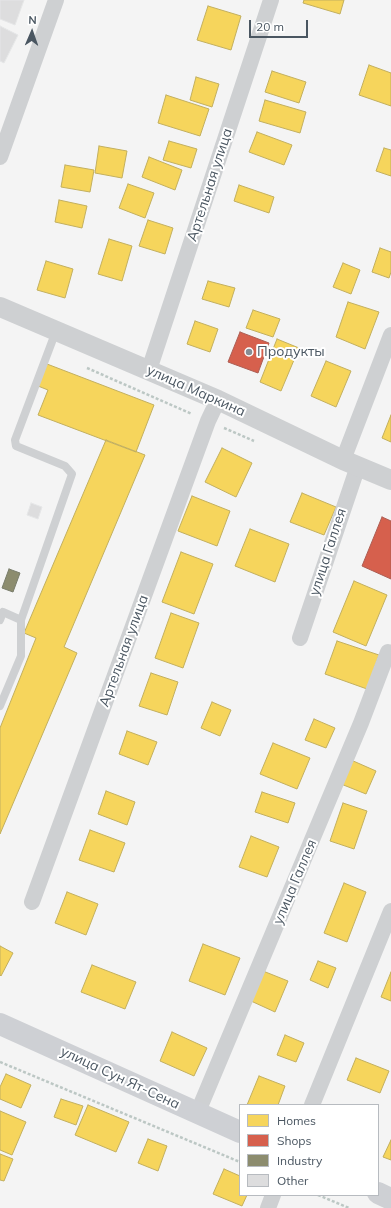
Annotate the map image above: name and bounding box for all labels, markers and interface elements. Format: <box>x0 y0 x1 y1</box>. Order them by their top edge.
north arrow <box>12 12 52 52</box>
scale bar <box>251 12 310 38</box>
text: N <box>28 13 37 27</box>
text: 20 m <box>256 19 284 34</box>
street label: Артельная улица <box>184 126 236 244</box>
place label: Продукты <box>257 344 325 360</box>
marker: Продукты <box>244 347 254 357</box>
street label: улица Маркина <box>144 362 248 420</box>
street label: улица Галлея <box>306 506 350 598</box>
street label: Артельная улица <box>96 593 152 709</box>
street label: улица Галлея <box>270 837 320 927</box>
street label: улица Сун Ят-Сена <box>58 1043 182 1113</box>
legend <box>239 1104 379 1196</box>
text: Homes <box>277 1113 316 1128</box>
text: Shops <box>277 1133 312 1148</box>
text: Industry <box>277 1153 322 1168</box>
text: Other <box>277 1173 308 1188</box>

